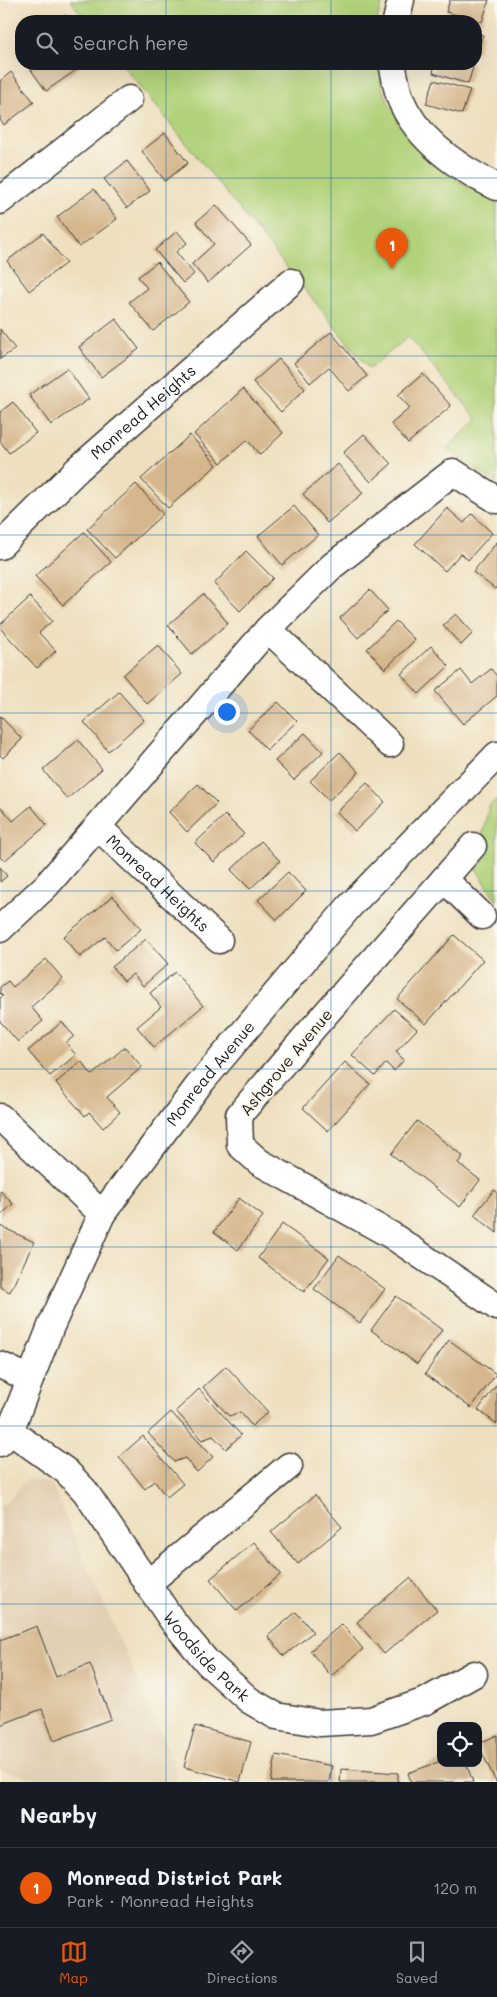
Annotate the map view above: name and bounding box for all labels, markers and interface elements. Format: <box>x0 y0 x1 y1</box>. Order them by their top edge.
search box <box>15 15 482 70</box>
icon: search <box>33 29 61 57</box>
text: Search here <box>73 30 189 55</box>
pin: 1 <box>376 228 408 269</box>
street label: Monread Heights <box>85 360 200 464</box>
your location <box>214 699 240 725</box>
street label: Monread Heights <box>102 829 214 936</box>
street label: Ashgrove Avenue <box>235 1004 337 1120</box>
street label: Monread Avenue <box>161 1016 259 1130</box>
street label: Woodside Park <box>159 1607 254 1706</box>
map controls <box>437 1722 482 1767</box>
button: locate <box>437 1722 482 1767</box>
text: Nearby <box>20 1801 97 1828</box>
text: Monread District Park <box>67 1865 282 1890</box>
text: 1 <box>32 1877 40 1898</box>
text: 120 m <box>433 1877 477 1898</box>
text: Park · Monread Heights <box>67 1890 254 1911</box>
tab: Map <box>59 1938 88 1987</box>
tab: Directions <box>206 1938 278 1987</box>
tab: Saved <box>396 1938 438 1987</box>

